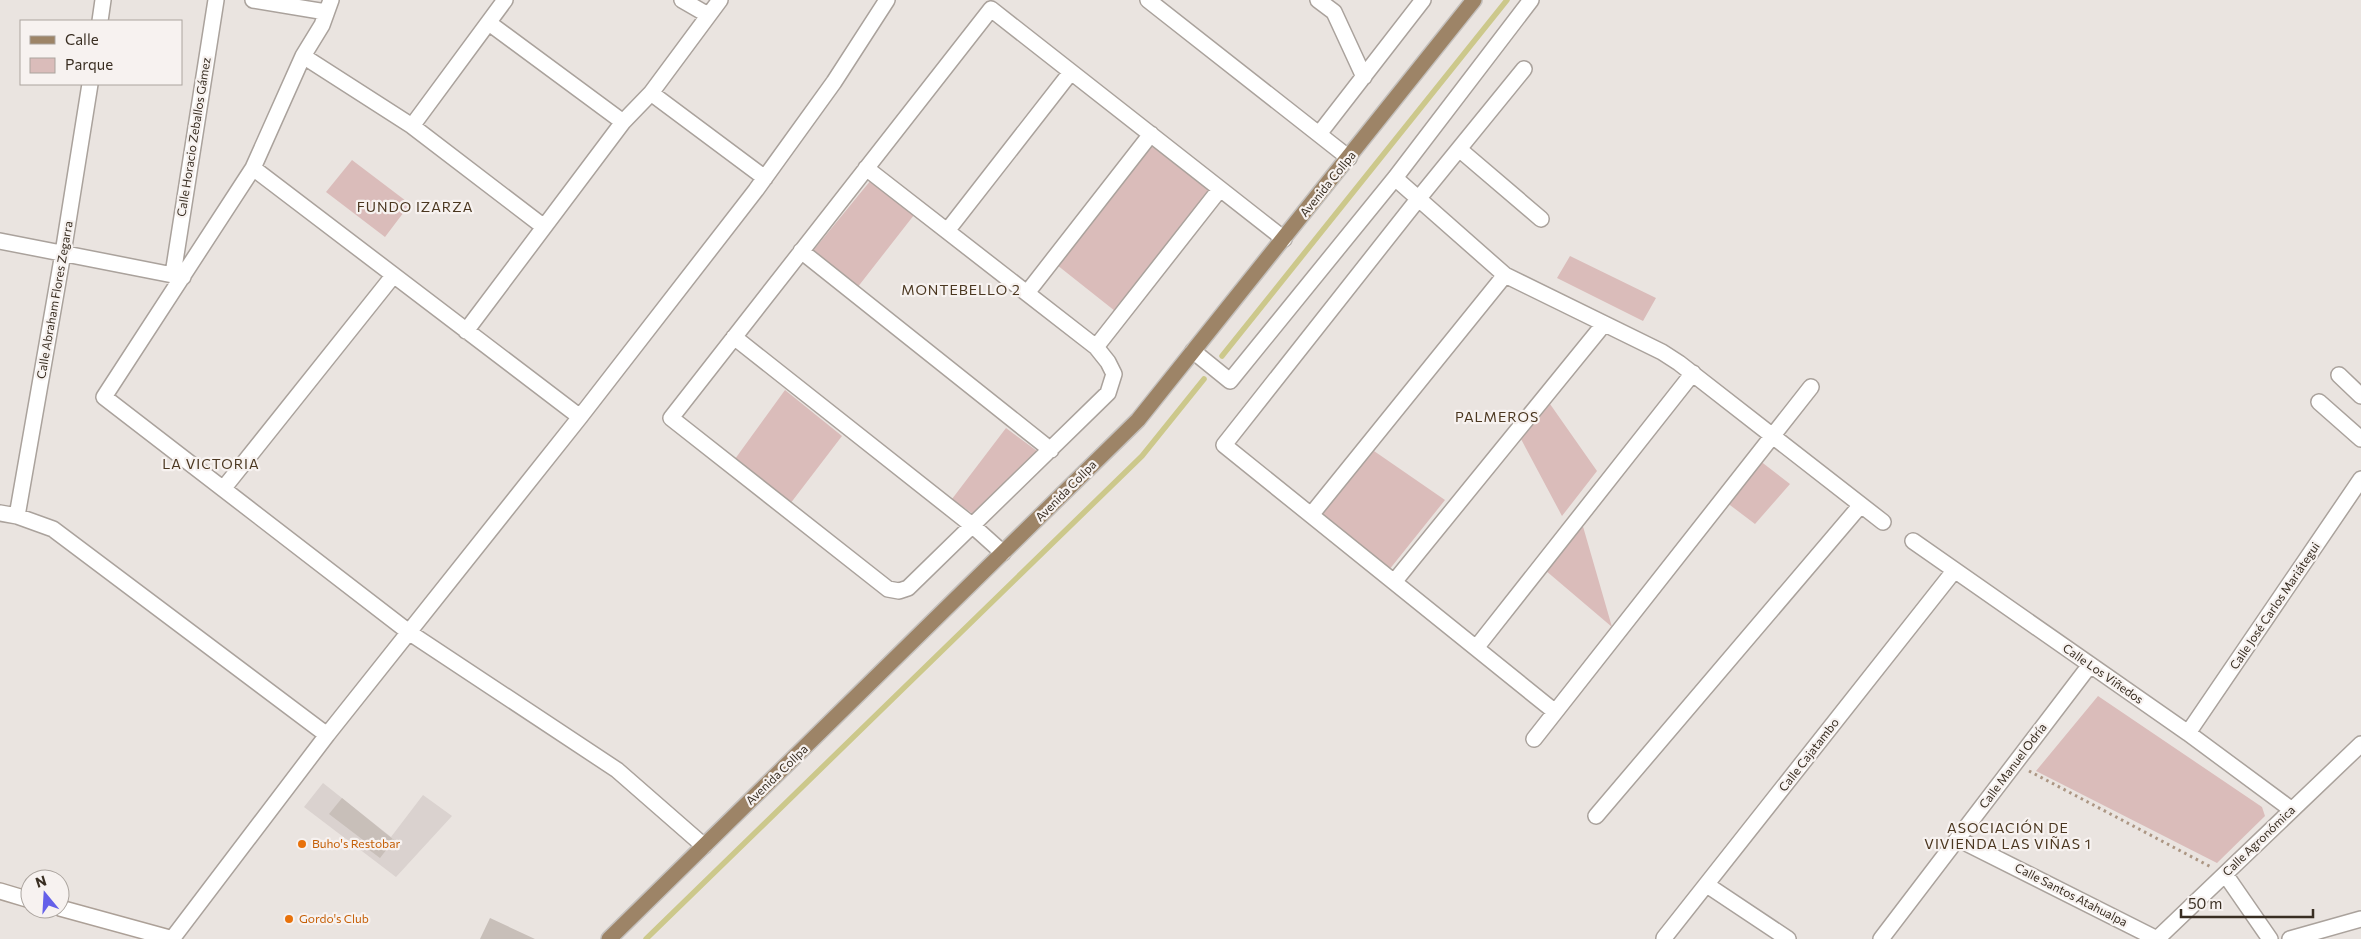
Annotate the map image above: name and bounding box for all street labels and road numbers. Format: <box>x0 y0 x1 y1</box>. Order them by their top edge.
street label: Calle Horacio Zeballos Gámez <box>173 56 213 218</box>
street label: Avenida Collpa <box>1296 148 1358 219</box>
street label: Calle Abraham Flores Zegarra <box>33 220 75 380</box>
street label: Avenida Collpa <box>1032 457 1099 524</box>
street label: Calle José Carlos Mariátegui <box>2226 539 2323 672</box>
street label: Calle Los Viñedos <box>2061 640 2146 706</box>
street label: Calle Cajatambo <box>1775 715 1841 794</box>
street label: Calle Manuel Odría <box>1976 720 2049 811</box>
street label: Avenida Collpa <box>743 741 810 807</box>
street label: Calle Agronómica <box>2219 802 2297 878</box>
street label: Calle Santos Atahualpa <box>2013 860 2130 929</box>

